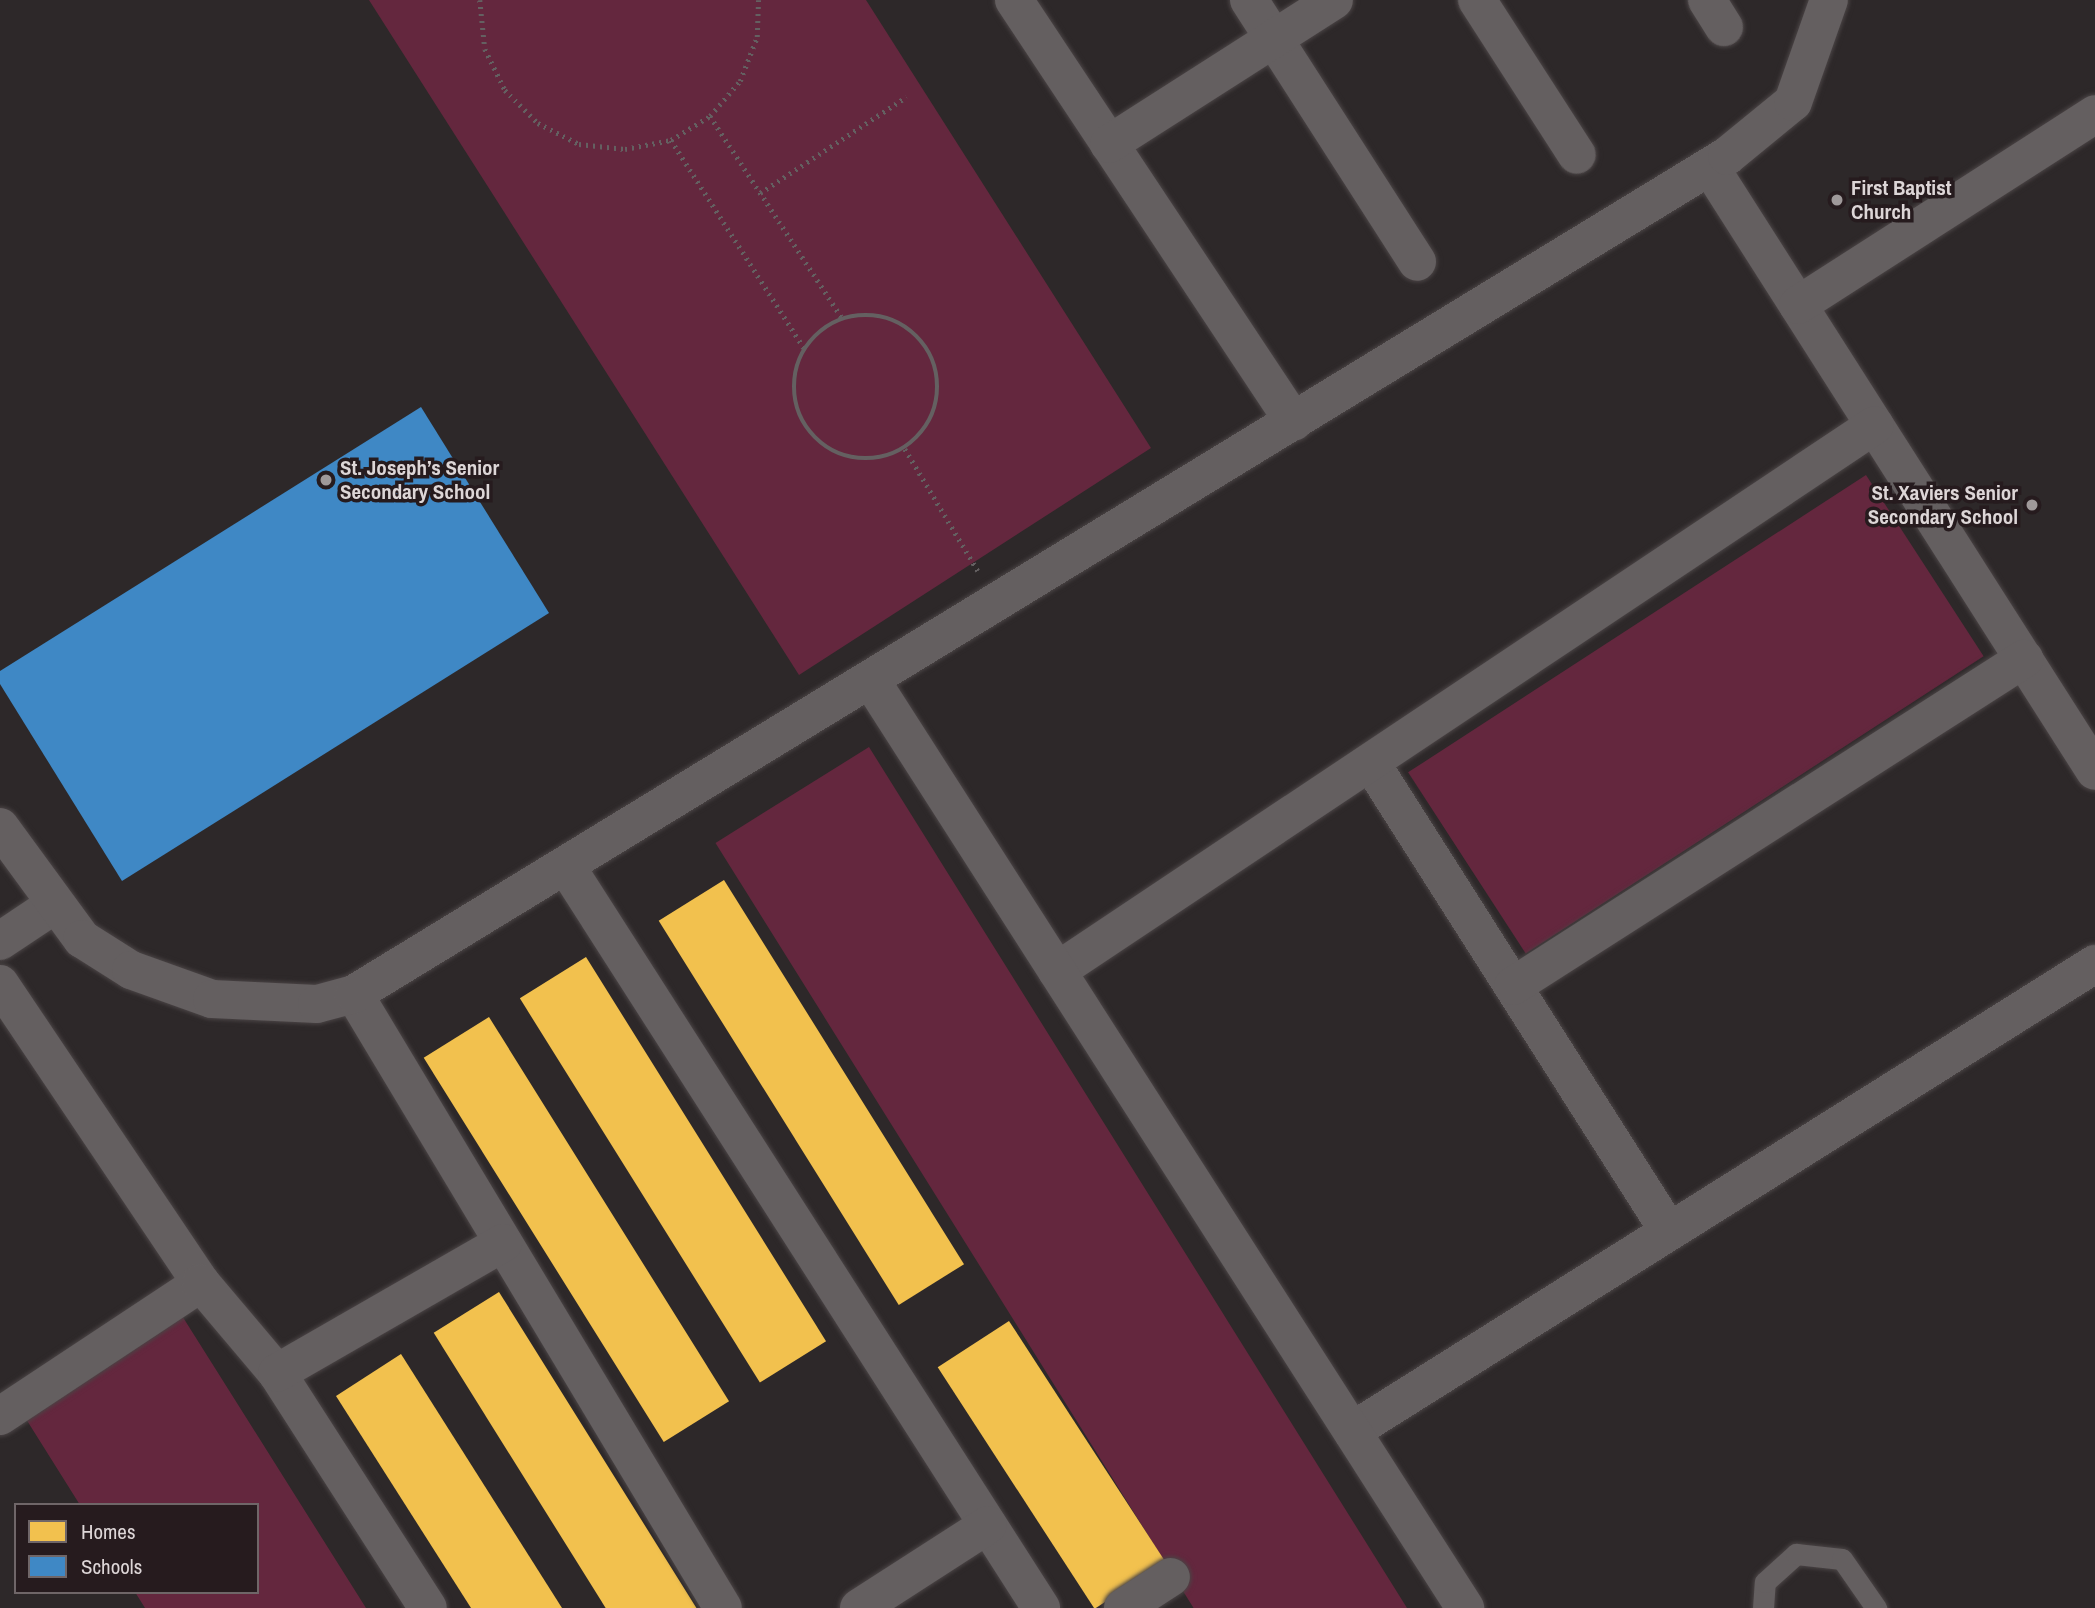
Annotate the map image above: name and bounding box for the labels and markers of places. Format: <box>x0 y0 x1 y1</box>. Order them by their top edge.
place label: First Baptist Church <box>1851 175 1951 225</box>
marker: First Baptist Church <box>1829 192 1845 208</box>
place label: St. Joseph’s Senior Secondary School <box>340 455 499 505</box>
marker: St. Joseph’s Senior Secondary School <box>318 472 334 488</box>
place label: St. Xaviers Senior Secondary School <box>1868 480 2018 530</box>
marker: St. Xaviers Senior Secondary School <box>2024 497 2040 513</box>

